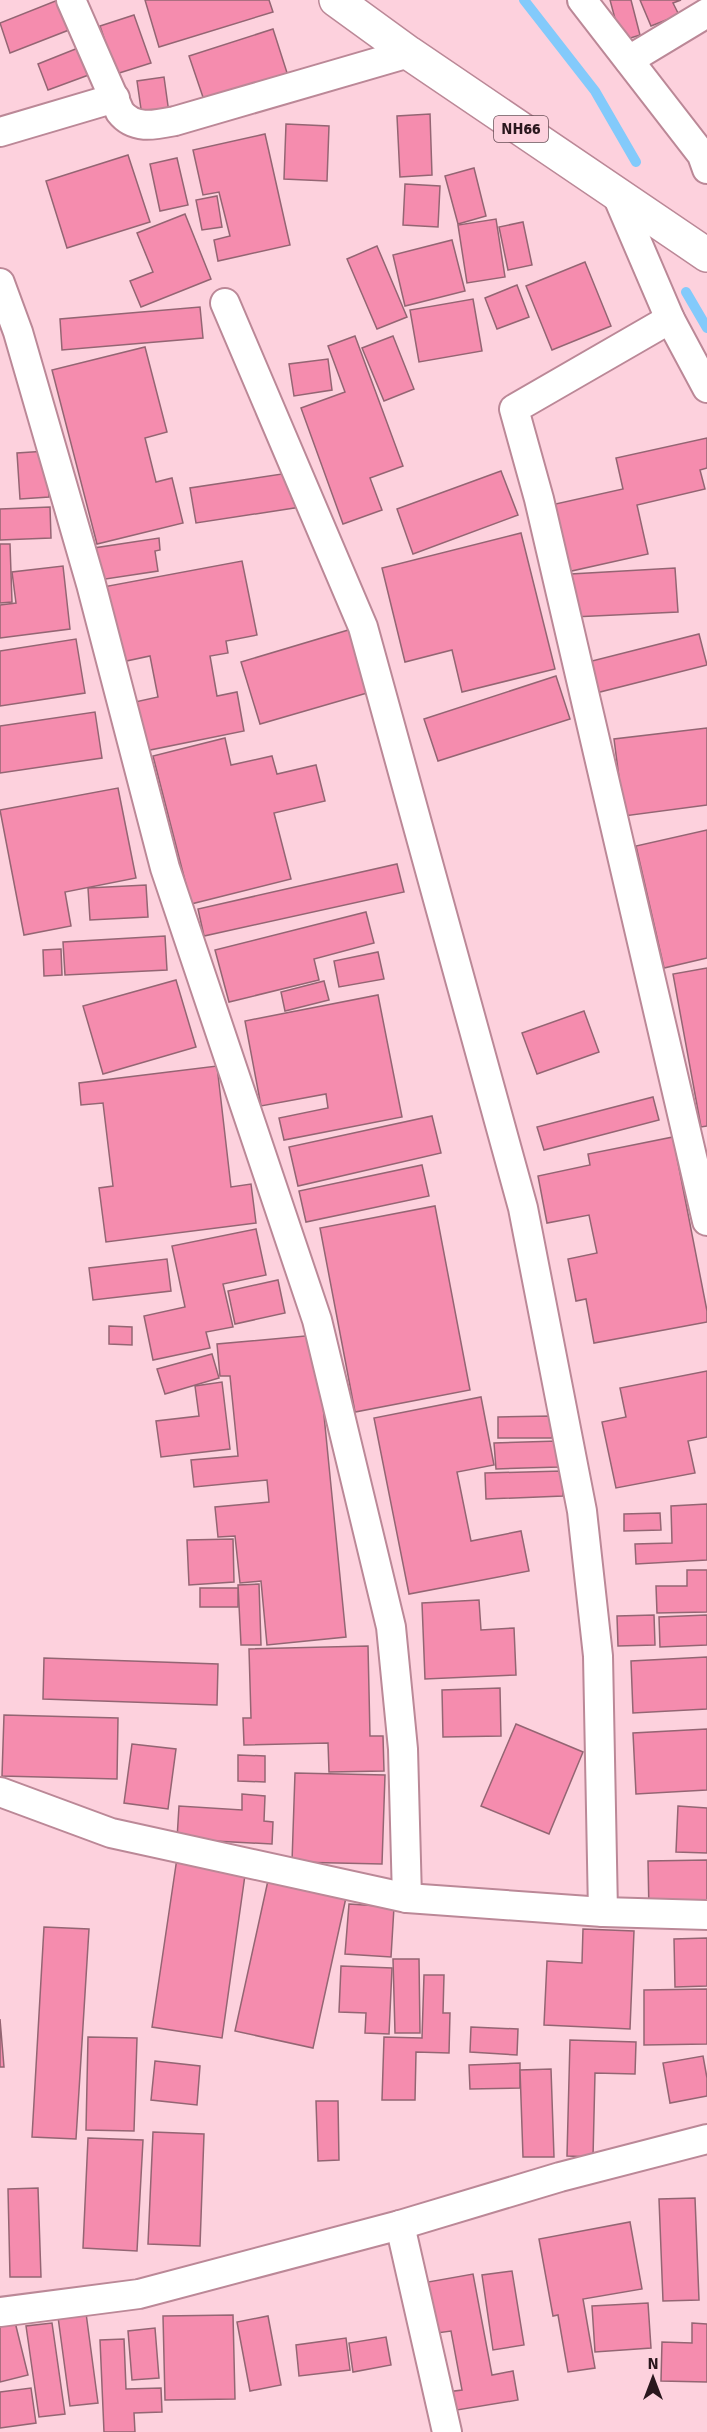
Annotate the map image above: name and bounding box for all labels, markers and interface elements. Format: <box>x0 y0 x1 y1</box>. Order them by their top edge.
road number: NH66 <box>494 116 548 142</box>
north arrow <box>623 2348 683 2408</box>
text: N <box>647 2354 659 2374</box>

